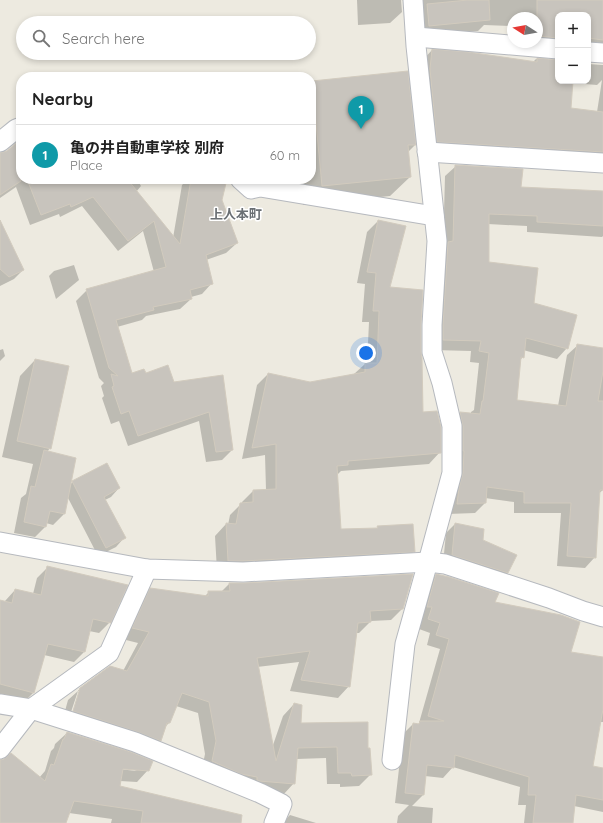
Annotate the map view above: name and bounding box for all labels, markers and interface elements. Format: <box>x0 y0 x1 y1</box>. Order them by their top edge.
north arrow <box>507 12 543 48</box>
map controls <box>555 12 591 84</box>
button: + <box>555 12 591 48</box>
search box <box>16 16 316 60</box>
icon: search <box>30 27 52 49</box>
text: Search here <box>62 29 145 48</box>
button: − <box>555 48 591 84</box>
text: Nearby <box>32 88 93 109</box>
pin: 1 <box>348 96 374 129</box>
text: 亀の井自動車学校 別府 <box>70 138 224 157</box>
text: 1 <box>42 147 48 163</box>
text: 60 m <box>270 147 300 163</box>
text: Place <box>70 157 103 173</box>
district label: 上人本町 <box>210 206 262 222</box>
your location <box>356 343 376 363</box>

